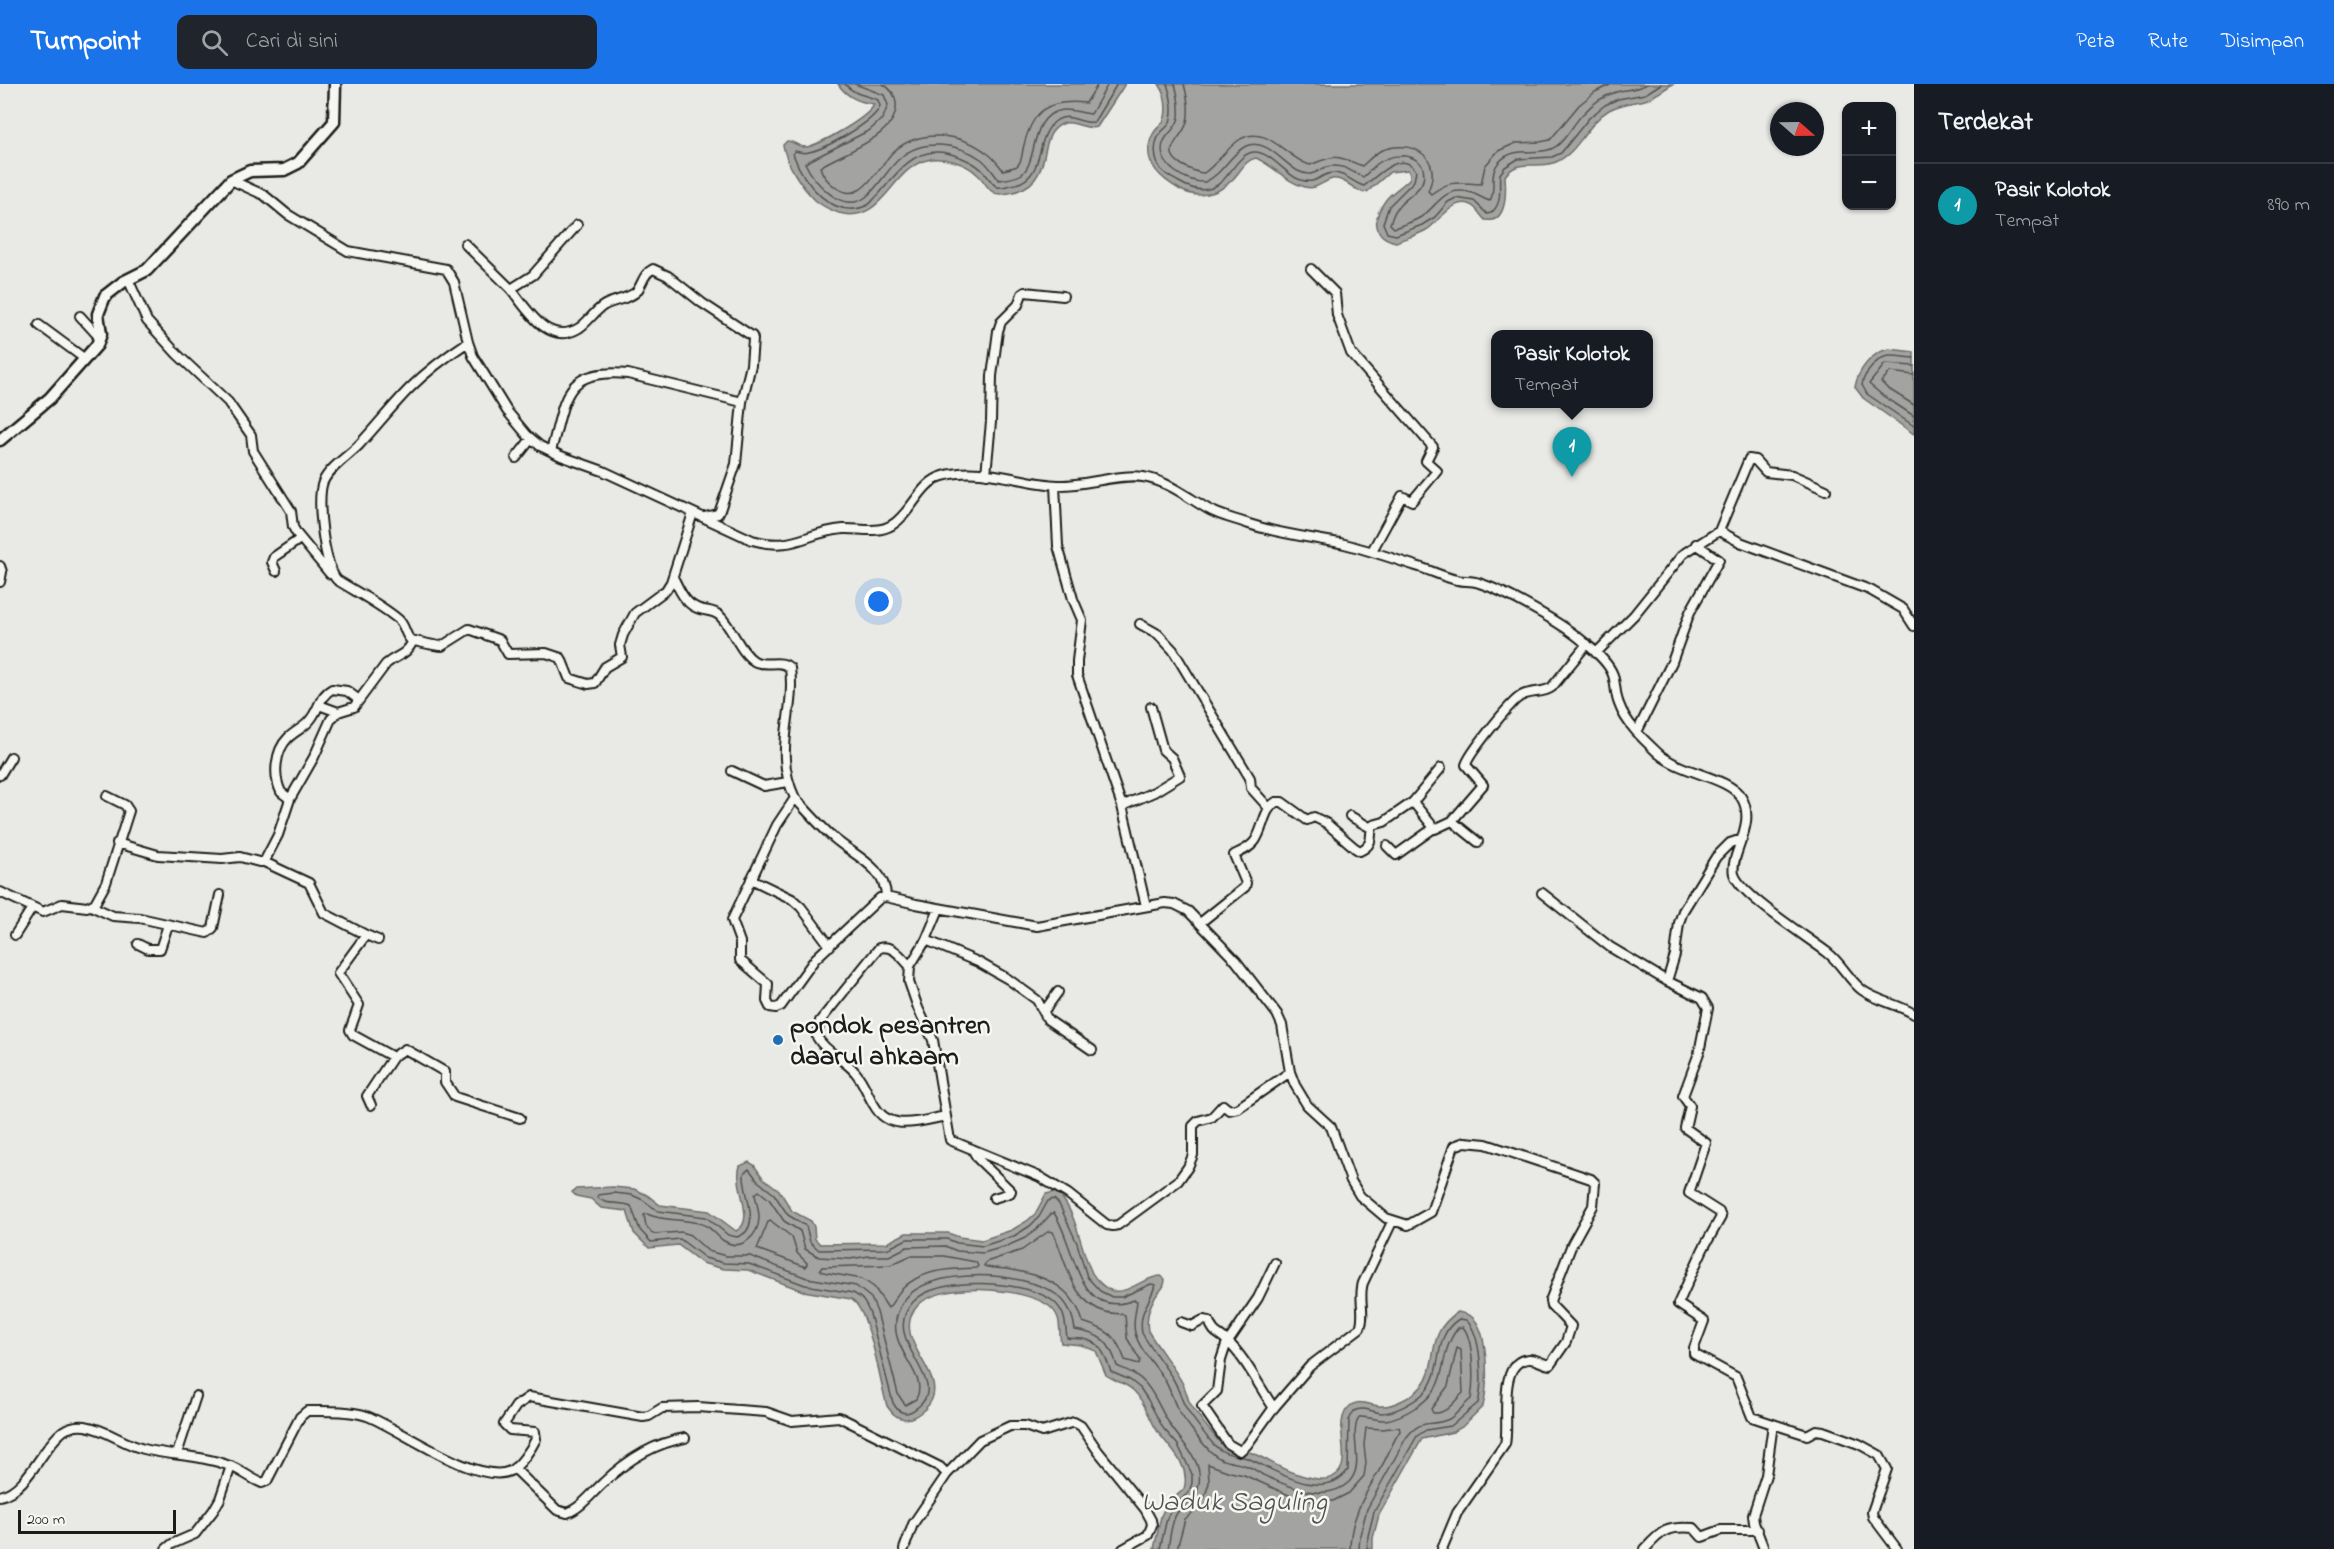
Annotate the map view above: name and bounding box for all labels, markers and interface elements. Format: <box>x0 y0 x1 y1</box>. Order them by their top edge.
search box <box>177 15 597 69</box>
text: Turnpoint <box>30 22 141 63</box>
icon: search <box>198 26 231 59</box>
text: Cari di sini <box>246 26 338 58</box>
text: Peta <box>2076 27 2115 57</box>
text: Rute <box>2148 27 2188 57</box>
text: Disimpan <box>2221 27 2304 57</box>
north arrow <box>1770 102 1824 156</box>
map controls <box>1842 102 1896 210</box>
button: + <box>1842 102 1896 156</box>
text: Terdekat <box>1938 104 2033 142</box>
button: − <box>1842 156 1896 210</box>
text: Pasir Kolotok <box>1995 175 2110 207</box>
text: 1 <box>1954 191 1961 220</box>
text: 890 m <box>2267 191 2310 220</box>
text: Tempat <box>1995 207 2059 236</box>
popup <box>1491 330 1653 408</box>
text: Pasir Kolotok <box>1514 339 1630 371</box>
text: Tempat <box>1514 371 1579 400</box>
pin: 1 <box>1552 428 1592 477</box>
your location <box>864 587 893 616</box>
place label: pondok pesantren daarul ahkaam <box>790 1007 990 1077</box>
marker: pondok pesantren daarul ahkaam <box>771 1033 785 1047</box>
water label: Waduk Saguling <box>1141 1483 1328 1524</box>
scale bar <box>18 1507 176 1534</box>
text: 200 m <box>27 1508 65 1532</box>

